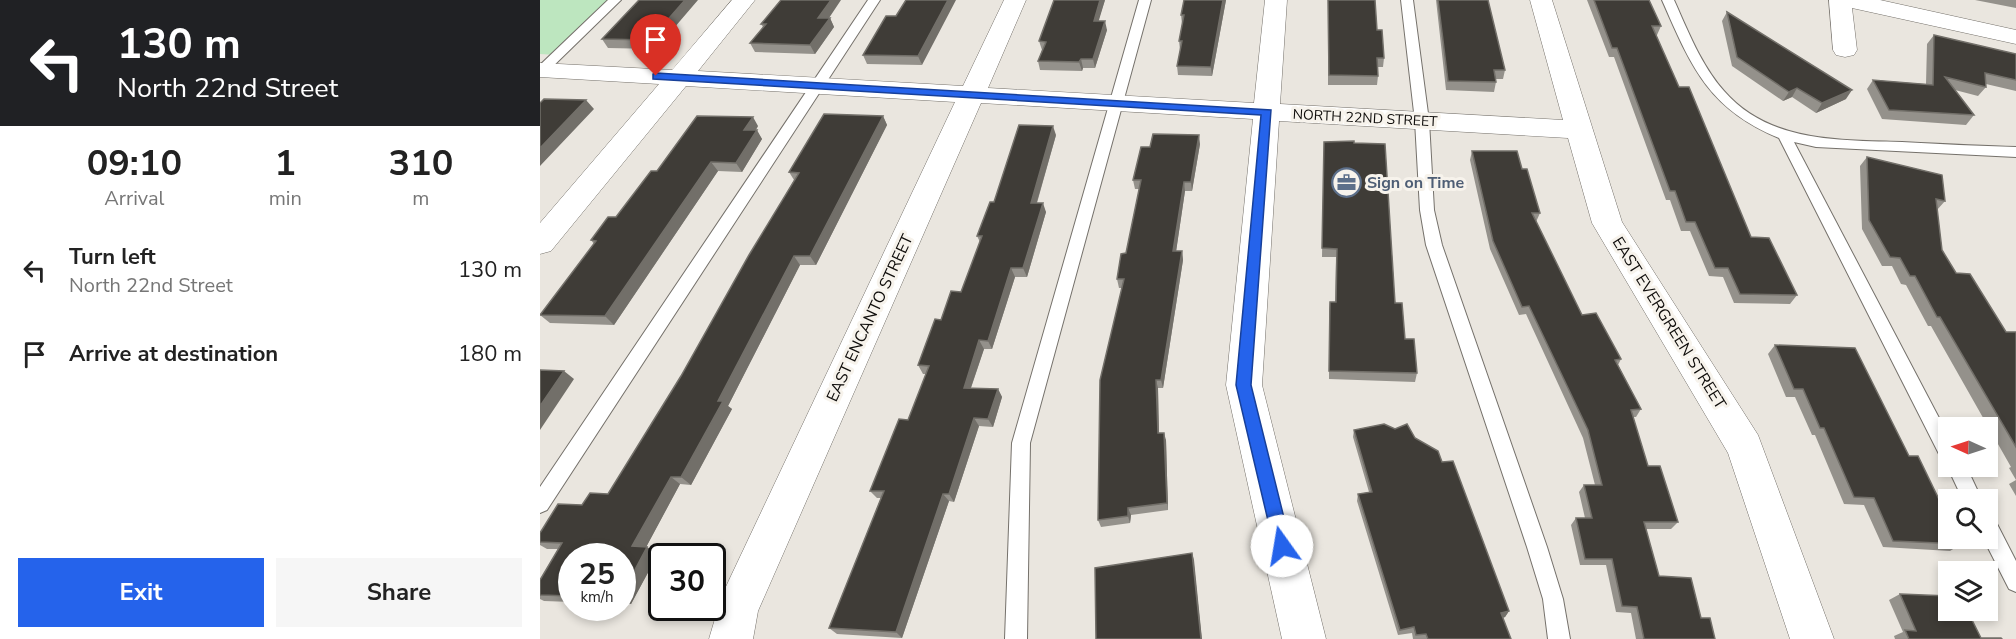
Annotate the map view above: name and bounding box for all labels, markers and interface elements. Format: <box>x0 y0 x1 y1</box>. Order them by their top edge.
pin <box>630 14 681 76</box>
text: 130 m <box>117 16 241 73</box>
icon: arrive <box>639 23 672 56</box>
icon: left <box>18 24 96 102</box>
text: North 22nd Street <box>117 70 338 107</box>
street label: NORTH 22ND STREET <box>1292 105 1438 131</box>
text: 09:10 <box>87 139 182 188</box>
text: 1 <box>274 139 296 188</box>
text: 310 <box>388 139 453 188</box>
office icon: Sign on Time <box>1330 167 1362 199</box>
place label: Sign on Time <box>1367 172 1464 194</box>
text: Arrival <box>104 185 164 212</box>
text: min <box>269 185 302 212</box>
text: m <box>412 185 429 212</box>
street label: EAST ENCANTO STREET <box>821 230 919 405</box>
street label: EAST EVERGREEN STREET <box>1607 233 1731 414</box>
text: Turn left <box>69 242 156 272</box>
icon: left <box>18 254 51 287</box>
text: 130 m <box>458 255 522 285</box>
text: North 22nd Street <box>69 272 233 299</box>
icon: arrive <box>18 338 51 371</box>
text: Arrive at destination <box>69 339 278 369</box>
text: 180 m <box>458 339 522 369</box>
north arrow <box>1938 417 1998 477</box>
map controls <box>1938 417 1998 621</box>
button: search <box>1938 489 1998 549</box>
position arrow <box>1250 514 1314 578</box>
speed limit sign: 30 <box>648 543 726 621</box>
text: 25 <box>579 554 615 595</box>
button: Exit <box>18 558 264 627</box>
button: Share <box>276 558 522 627</box>
button: layers <box>1938 561 1998 621</box>
text: km/h <box>580 587 614 607</box>

